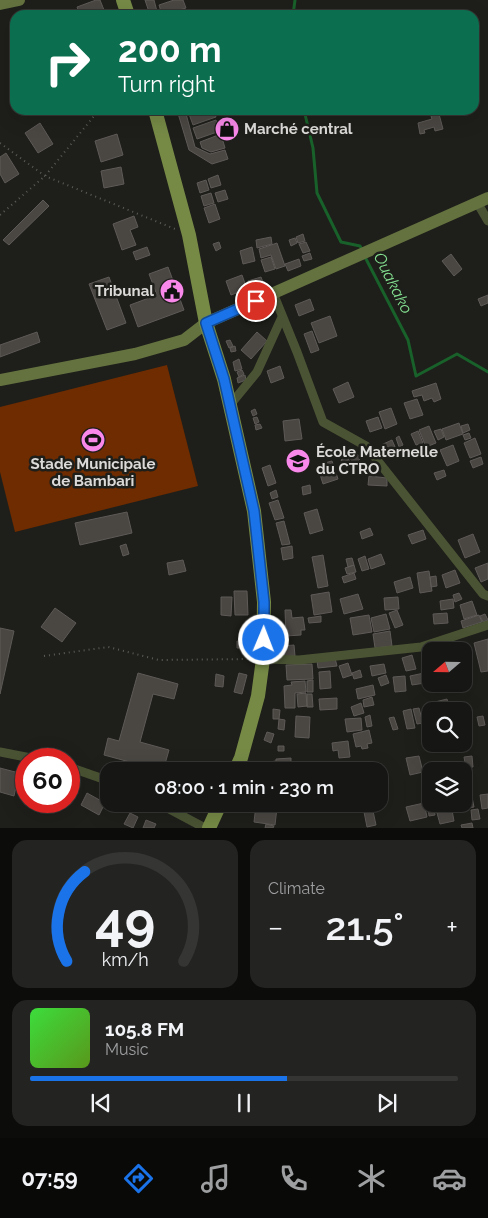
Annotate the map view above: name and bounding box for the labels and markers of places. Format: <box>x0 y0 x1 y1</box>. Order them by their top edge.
shop icon: Marché central <box>214 116 240 142</box>
place label: Marché central <box>244 120 353 138</box>
public building icon: Tribunal <box>159 278 185 304</box>
pin <box>235 280 277 322</box>
place label: Tribunal <box>95 282 154 300</box>
sports icon: Stade Municipale de Bambari <box>80 427 106 453</box>
place label: École Maternelle du CTRO <box>316 443 438 478</box>
school or university icon: École Maternelle du CTRO <box>285 448 311 474</box>
place label: Stade Municipale de Bambari <box>31 455 155 490</box>

